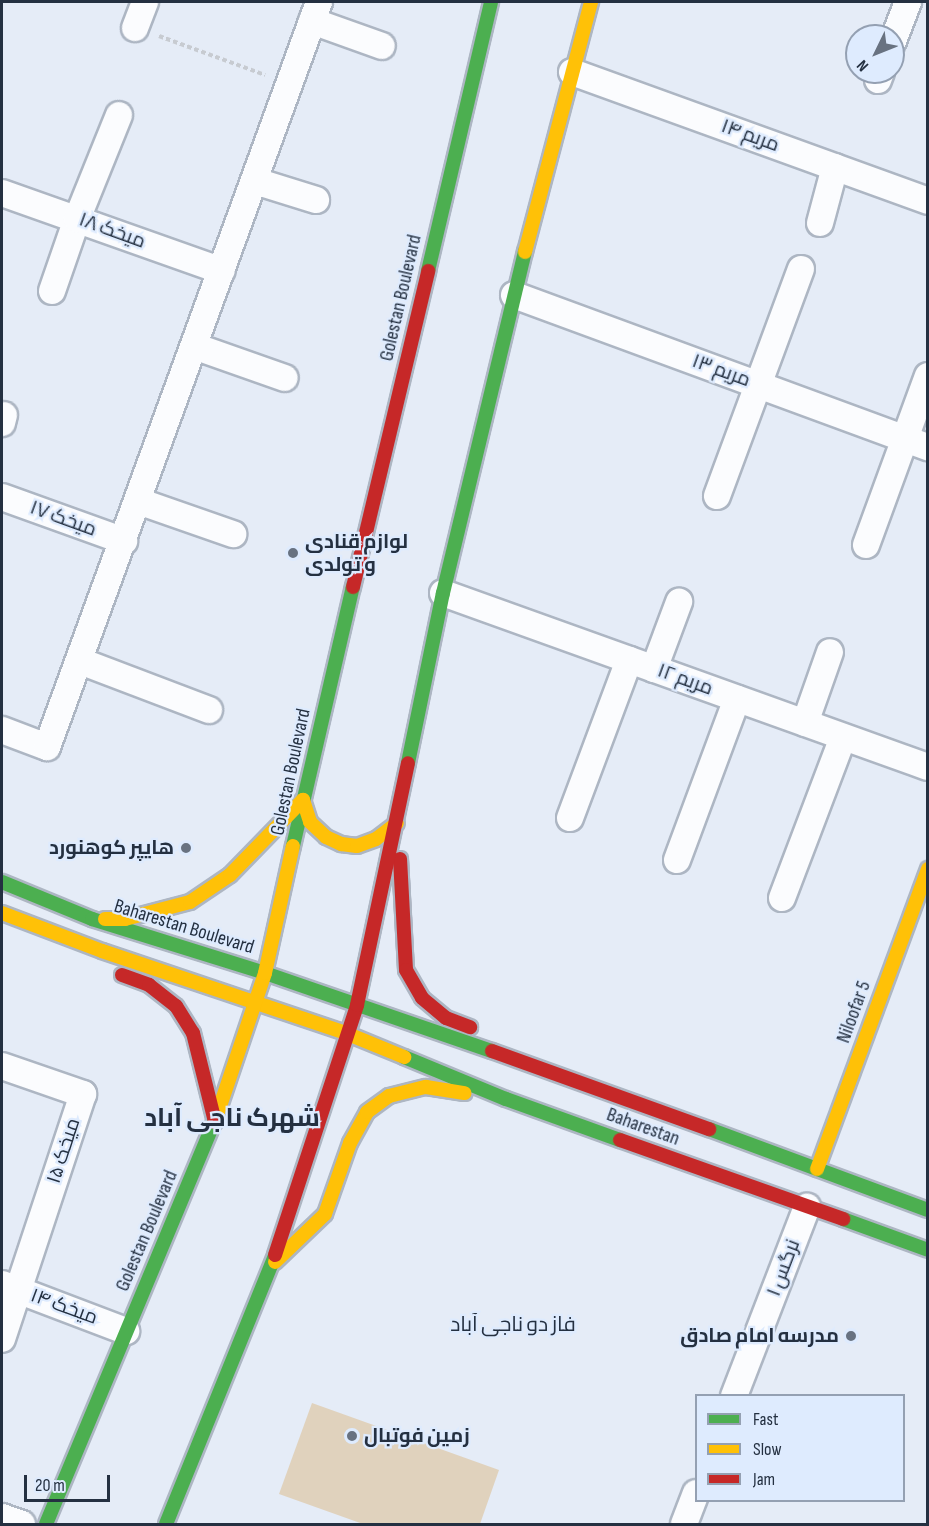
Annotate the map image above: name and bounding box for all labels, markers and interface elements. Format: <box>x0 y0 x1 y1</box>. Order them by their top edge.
north arrow <box>845 24 905 84</box>
text: N <box>853 56 873 75</box>
street label: مریم ۱۴ <box>718 114 782 158</box>
street label: میخک ۱۸ <box>75 208 149 254</box>
street label: Golestan Boulevard <box>375 233 427 363</box>
street label: مریم ۱۳ <box>689 349 753 393</box>
street label: میخک ۱۷ <box>26 496 100 542</box>
place label: لوازم قنادی و تولدی <box>305 530 408 577</box>
marker: لوازم قنادی و تولدی <box>286 546 300 560</box>
street label: مریم ۱۲ <box>654 659 716 701</box>
street label: Golestan Boulevard <box>266 707 316 837</box>
place label: هایپر کوهنورد <box>49 836 174 860</box>
marker: هایپر کوهنورد <box>179 841 193 855</box>
street label: Baharestan Boulevard <box>111 894 257 960</box>
street label: Niloofar 5 <box>832 978 876 1046</box>
district label: شهرک ناجی آباد <box>144 1103 320 1135</box>
street label: Baharestan <box>603 1103 683 1151</box>
street label: میخک ۱۵ <box>42 1115 86 1187</box>
street label: Golestan Boulevard <box>111 1167 183 1295</box>
street label: نرگس ۱ <box>762 1236 806 1300</box>
street label: میخک ۱۴ <box>27 1284 101 1330</box>
district label: فاز دو ناجی آباد <box>450 1312 576 1338</box>
place label: مدرسه امام صادق <box>680 1324 839 1348</box>
marker: مدرسه امام صادق <box>844 1329 858 1343</box>
legend <box>695 1394 905 1502</box>
text: Fast <box>753 1409 778 1430</box>
place label: زمین فوتبال <box>364 1424 470 1448</box>
marker: زمین فوتبال <box>345 1429 359 1443</box>
text: Slow <box>753 1439 782 1460</box>
scale bar <box>27 1463 112 1501</box>
text: Jam <box>753 1469 775 1490</box>
text: 20 m <box>35 1475 65 1496</box>

